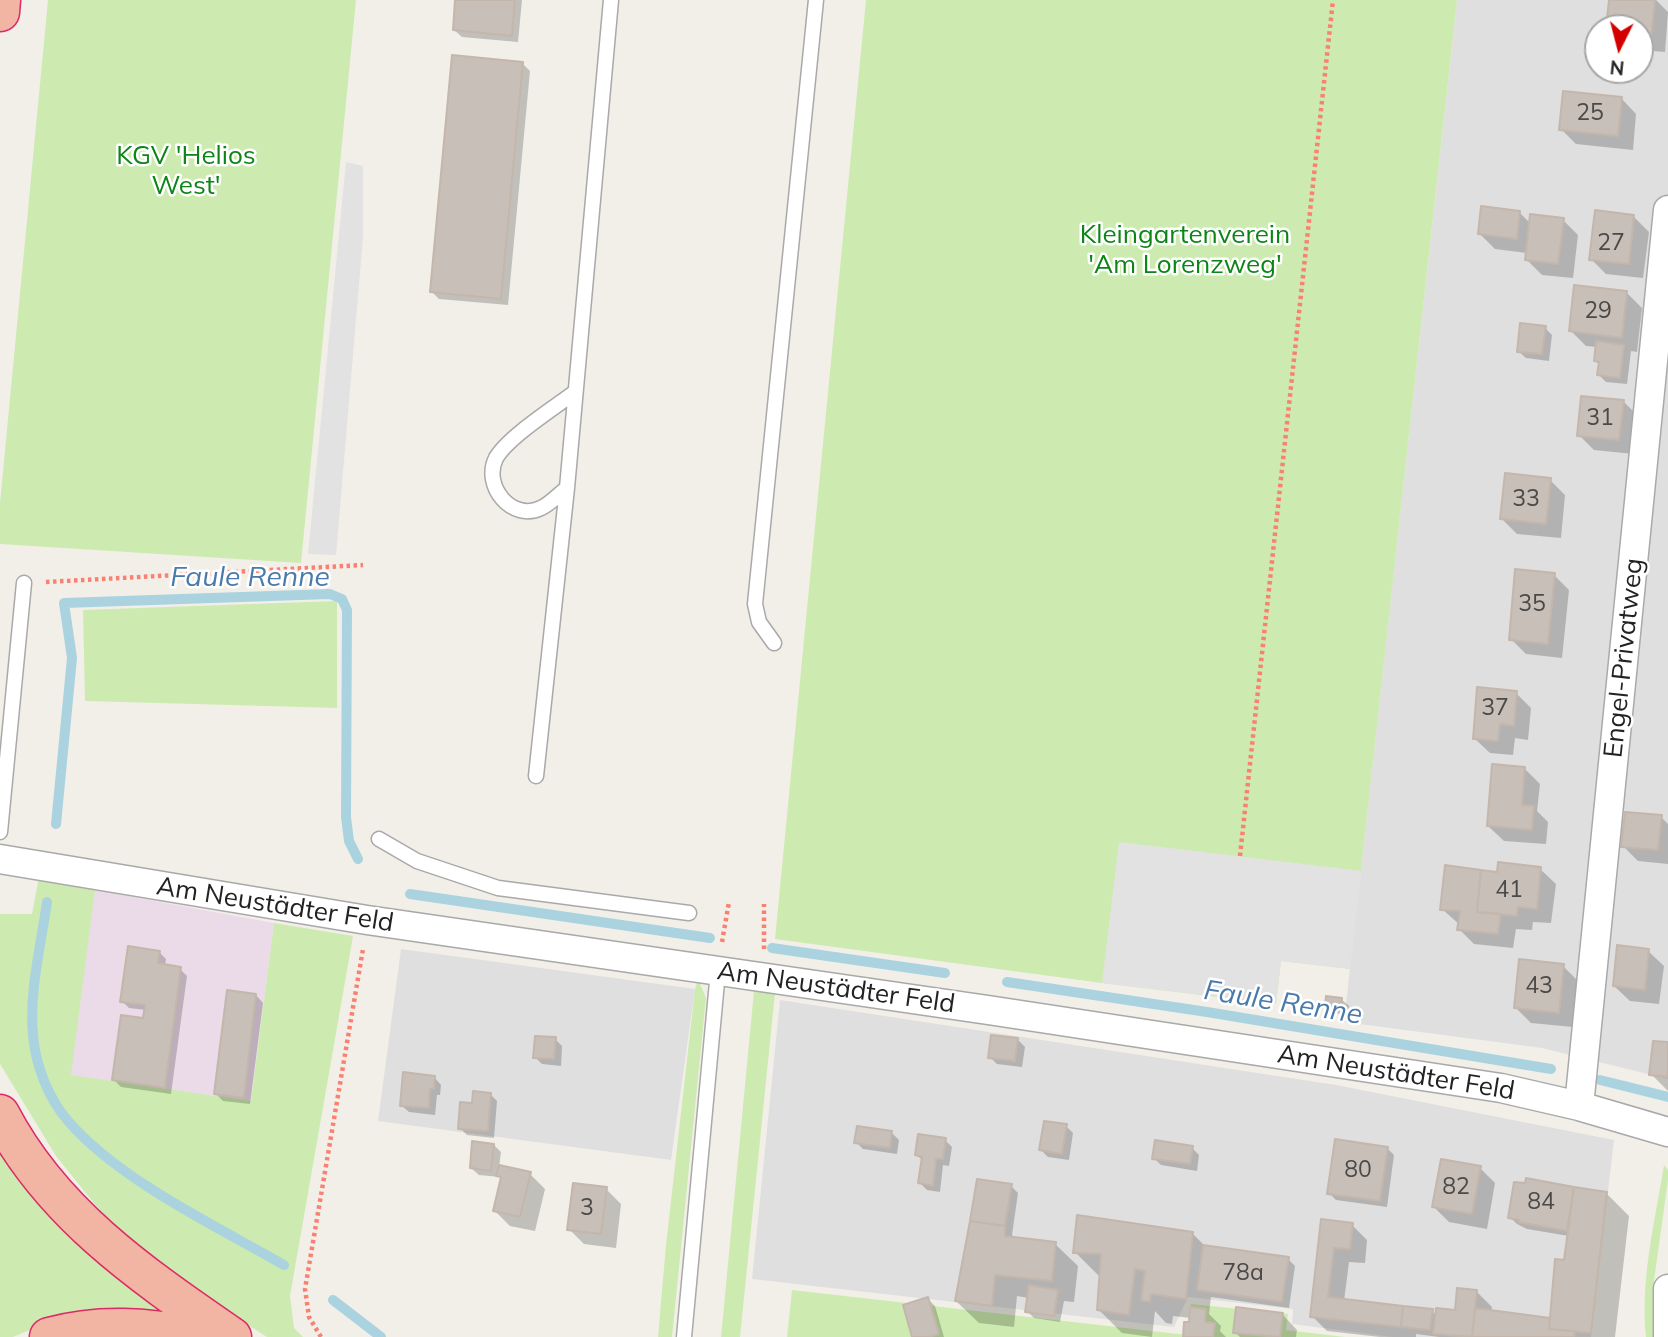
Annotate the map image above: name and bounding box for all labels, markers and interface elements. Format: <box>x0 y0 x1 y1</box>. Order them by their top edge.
north arrow <box>1584 14 1654 84</box>
text: N <box>1609 55 1625 81</box>
house number: 25 <box>1576 99 1604 127</box>
park label: KGV 'Helios West' <box>116 140 256 202</box>
park label: Kleingartenverein 'Am Lorenzweg' <box>1080 219 1290 280</box>
house number: 27 <box>1597 229 1625 257</box>
house number: 29 <box>1584 297 1612 325</box>
house number: 31 <box>1586 404 1614 432</box>
house number: 33 <box>1512 485 1540 513</box>
street label: Engel-Privatweg <box>1598 557 1650 759</box>
water label: Faule Renne <box>170 561 330 595</box>
house number: 35 <box>1518 590 1546 618</box>
house number: 37 <box>1481 694 1509 722</box>
street label: Am Neustädter Feld <box>154 871 396 939</box>
house number: 41 <box>1495 876 1523 904</box>
street label: Am Neustädter Feld <box>715 956 957 1020</box>
house number: 43 <box>1525 972 1553 1000</box>
water label: Faule Renne <box>1202 974 1364 1032</box>
street label: Am Neustädter Feld <box>1275 1039 1517 1107</box>
house number: 80 <box>1344 1156 1372 1184</box>
house number: 82 <box>1442 1173 1470 1201</box>
house number: 84 <box>1527 1188 1555 1216</box>
house number: 3 <box>580 1194 594 1222</box>
house number: 78a <box>1222 1259 1264 1287</box>

